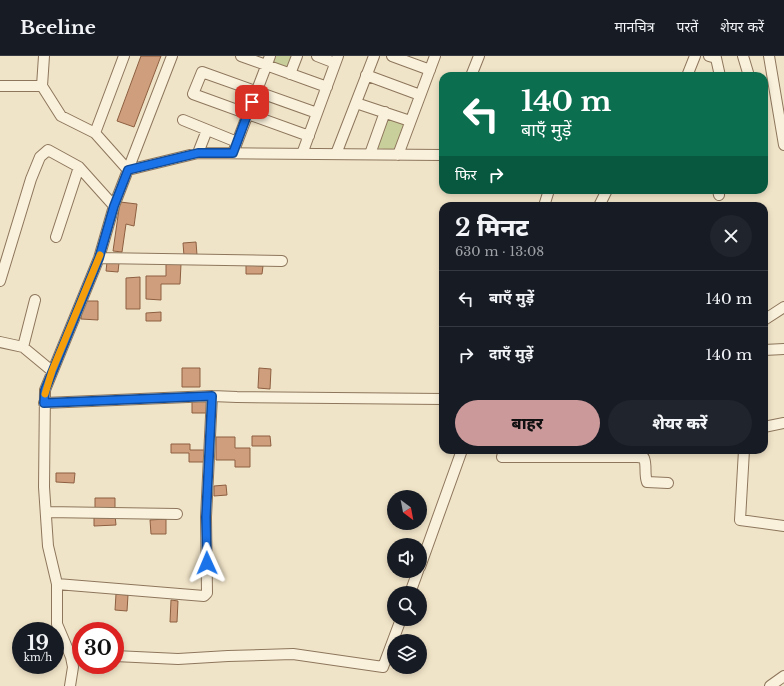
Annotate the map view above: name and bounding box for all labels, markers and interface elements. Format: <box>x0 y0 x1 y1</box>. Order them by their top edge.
text: Beeline <box>20 16 96 39</box>
text: मानचित्र <box>614 18 654 36</box>
text: परतें <box>676 18 698 36</box>
text: शेयर करें <box>720 18 764 36</box>
text: 140 m <box>521 84 611 119</box>
pin <box>235 85 269 119</box>
icon: left <box>455 88 507 140</box>
icon: arrive <box>241 91 263 113</box>
text: बाएँ मुड़ें <box>521 119 571 141</box>
icon: right <box>485 164 507 186</box>
text: फिर <box>455 165 477 184</box>
text: 2 मिनट <box>455 213 529 242</box>
button: close <box>710 215 752 257</box>
text: 630 m · 13:08 <box>455 243 544 260</box>
icon: left <box>455 288 477 310</box>
text: बाएँ मुड़ें <box>489 288 534 307</box>
text: 140 m <box>705 289 752 308</box>
icon: right <box>455 344 477 366</box>
text: दाएँ मुड़ें <box>489 344 533 363</box>
text: 140 m <box>705 345 752 364</box>
button: बाहर <box>455 400 600 446</box>
button: शेयर करें <box>608 400 752 446</box>
north arrow <box>387 490 427 530</box>
map controls <box>387 490 427 674</box>
button: sound <box>387 538 427 578</box>
position arrow <box>186 542 228 584</box>
button: search <box>387 586 427 626</box>
speed limit sign: 30 <box>72 622 124 674</box>
text: 19 <box>27 631 49 655</box>
button: layers <box>387 634 427 674</box>
text: km/h <box>24 651 52 664</box>

